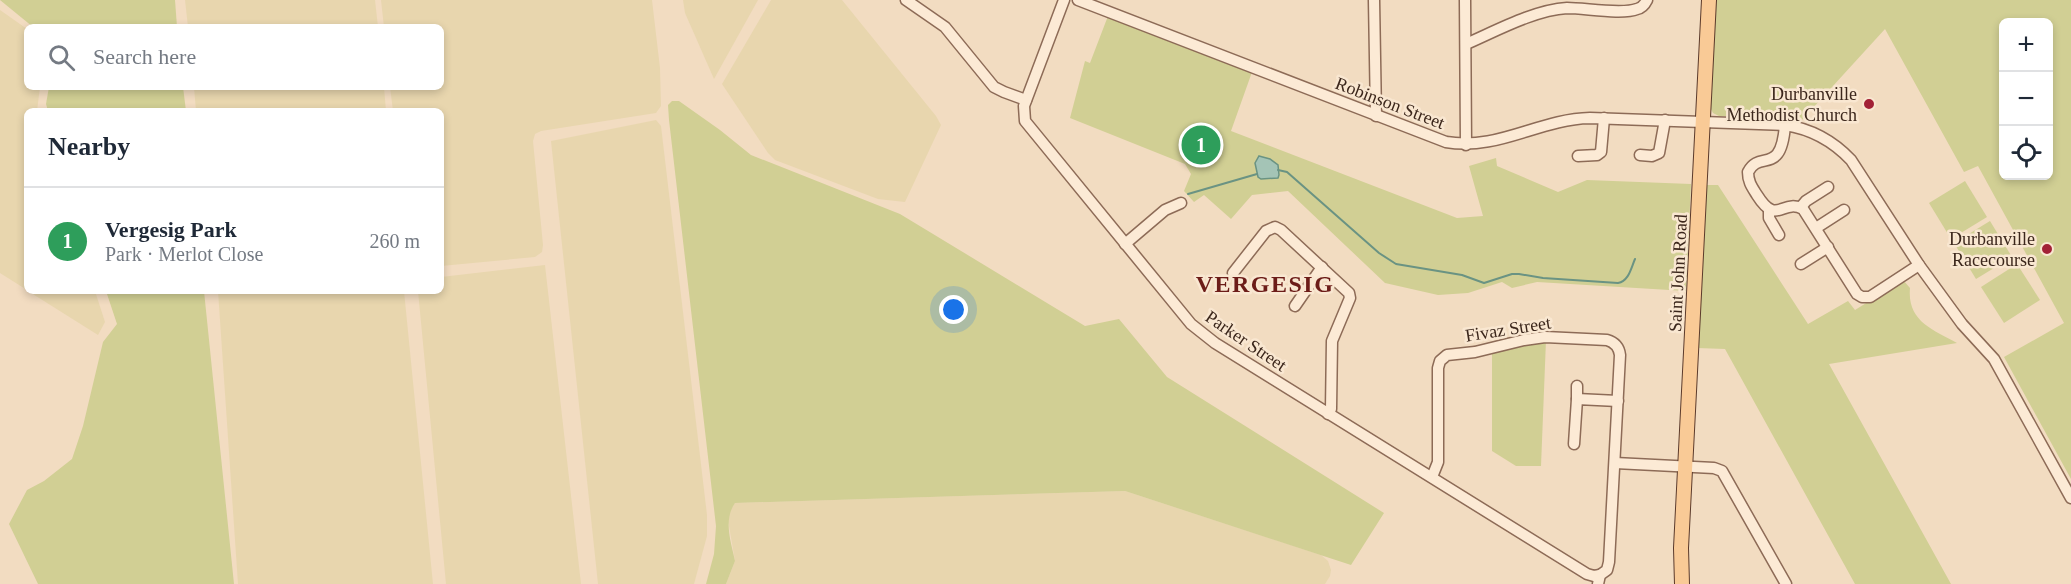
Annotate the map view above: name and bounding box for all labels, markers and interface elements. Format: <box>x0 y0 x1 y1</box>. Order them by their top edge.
map controls <box>1999 18 2053 180</box>
button: + <box>1999 18 2053 72</box>
search box <box>24 24 444 90</box>
icon: search <box>45 41 78 74</box>
text: Search here <box>93 44 196 69</box>
button: − <box>1999 72 2053 126</box>
street label: Robinson Street <box>1333 73 1447 133</box>
place label: Durbanville Methodist Church <box>1727 84 1857 125</box>
marker: Durbanville Methodist Church <box>1862 97 1876 111</box>
pin: 1 <box>1182 122 1220 168</box>
button: locate <box>1999 126 2053 180</box>
text: Nearby <box>48 132 130 161</box>
street label: Saint John Road <box>1665 214 1691 332</box>
text: Vergesig Park <box>105 217 237 242</box>
place label: Durbanville Racecourse <box>1949 229 2035 270</box>
text: 1 <box>63 230 73 252</box>
text: 260 m <box>369 230 420 252</box>
marker: Durbanville Racecourse <box>2040 242 2054 256</box>
text: Park · Merlot Close <box>105 243 263 265</box>
district label: VERGESIG <box>1196 271 1334 297</box>
your location <box>939 295 968 324</box>
street label: Parker Street <box>1202 307 1290 375</box>
street label: Fivaz Street <box>1464 312 1552 346</box>

